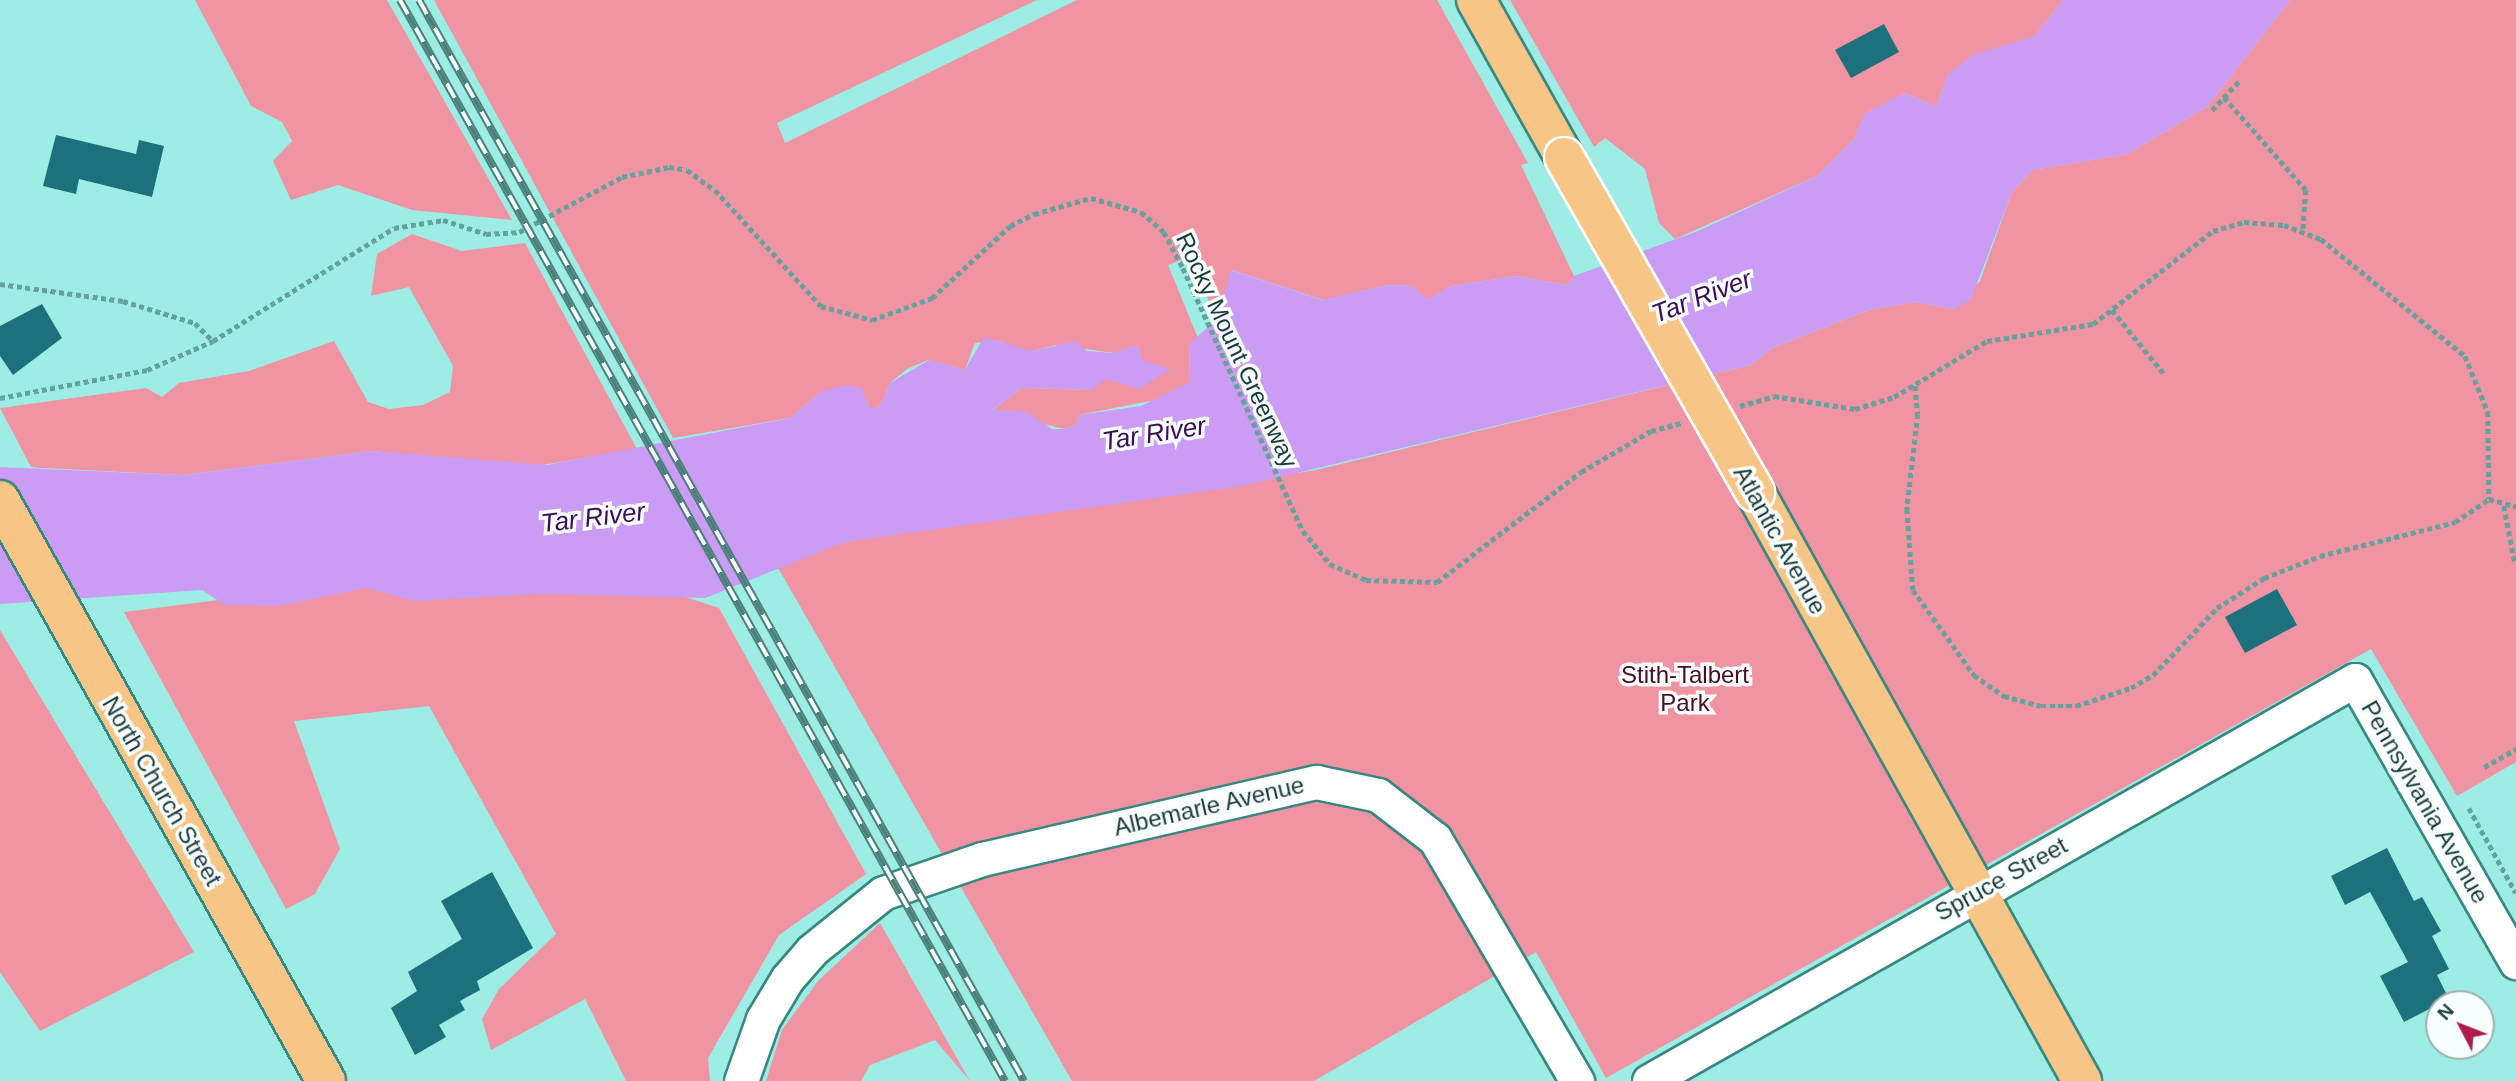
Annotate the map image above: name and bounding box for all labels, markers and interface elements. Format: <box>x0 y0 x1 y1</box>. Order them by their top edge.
street label: Rocky Mount Greenway <box>1170 228 1304 472</box>
water label: Tar River <box>1648 264 1756 330</box>
water label: Tar River <box>1100 410 1208 458</box>
street label: Atlantic Avenue <box>1727 460 1833 620</box>
water label: Tar River <box>539 496 647 540</box>
park label: Stith-Talbert Park <box>1621 661 1749 717</box>
street label: North Church Street <box>96 691 228 891</box>
street label: Pennsylvania Avenue <box>2355 695 2495 909</box>
street label: Albemarle Avenue <box>1110 770 1308 842</box>
street label: Spruce Street <box>1930 831 2072 927</box>
north arrow <box>2425 990 2495 1060</box>
text: N <box>2433 1000 2458 1024</box>

